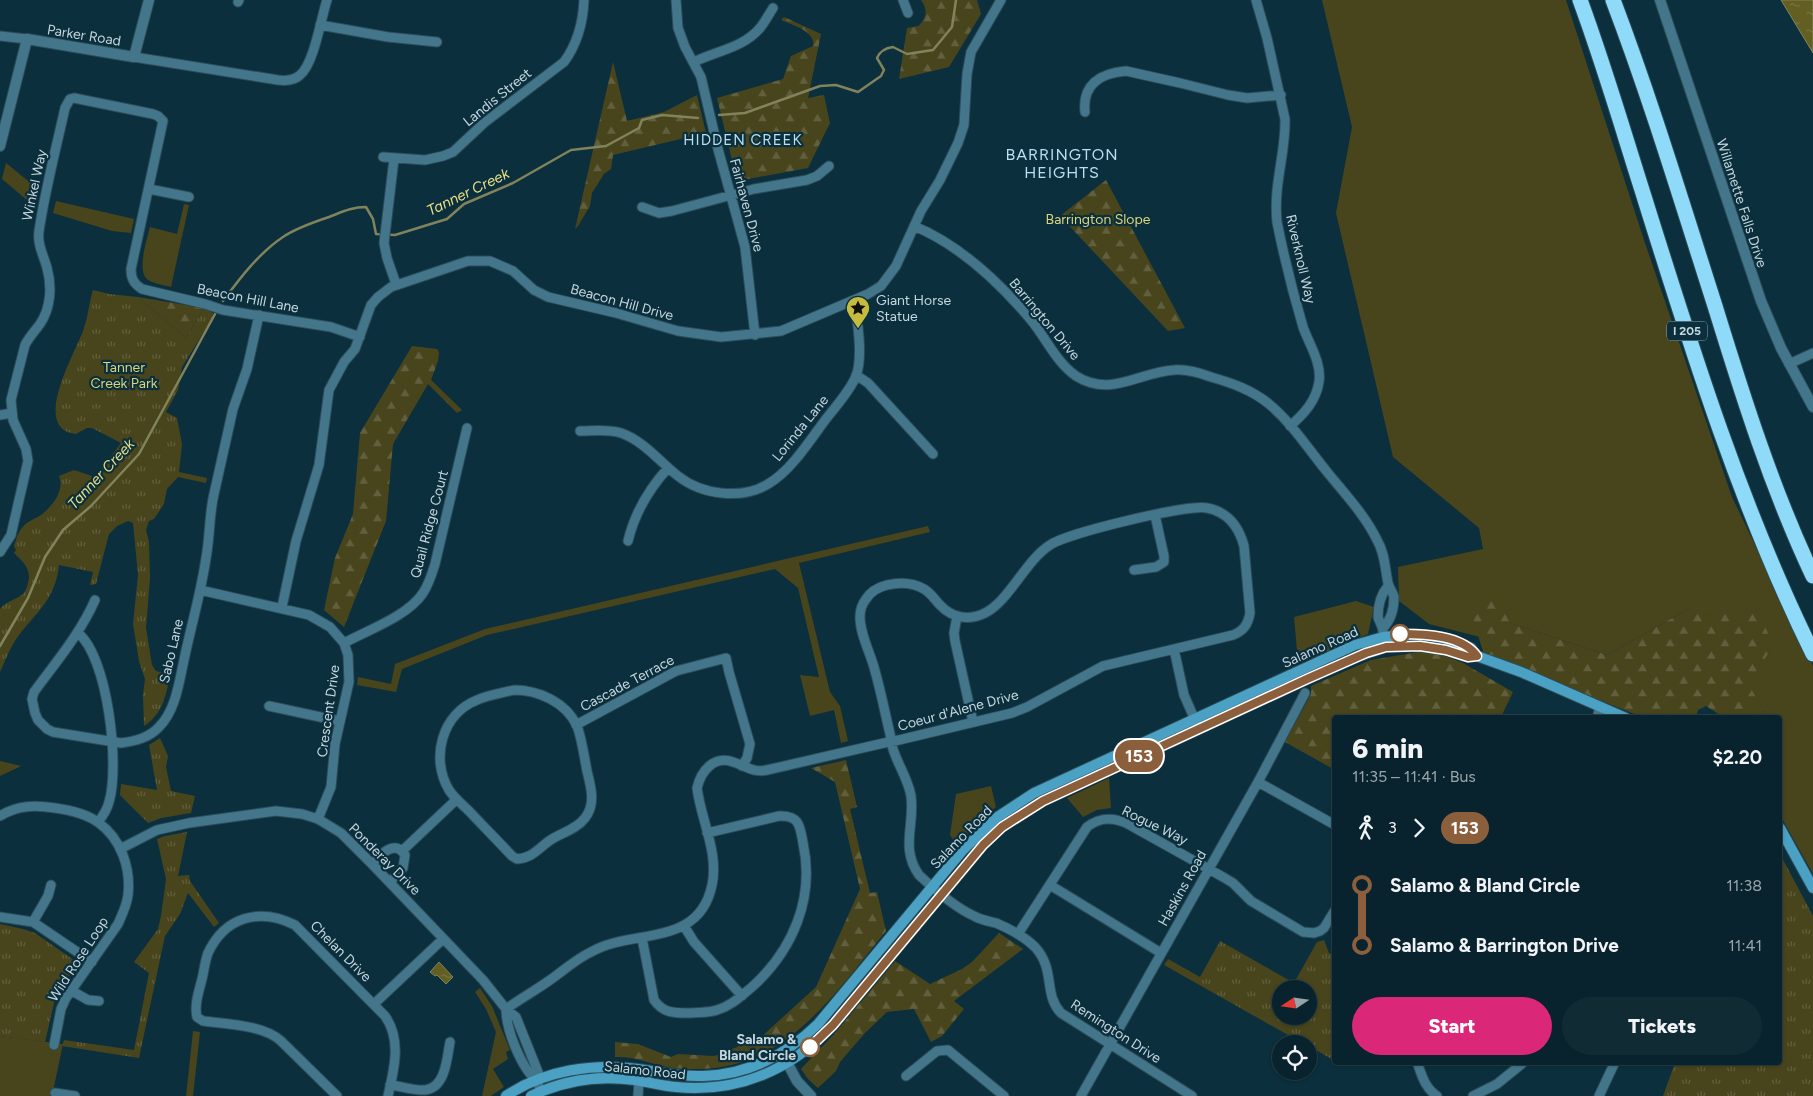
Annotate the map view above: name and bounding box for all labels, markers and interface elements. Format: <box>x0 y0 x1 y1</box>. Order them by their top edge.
street label: Parker Road <box>46 21 122 50</box>
street label: Landis Street <box>460 65 535 130</box>
district label: HIDDEN CREEK <box>683 131 803 149</box>
street label: Willamette Falls Drive <box>1713 137 1770 270</box>
district label: BARRINGTON HEIGHTS <box>1005 145 1119 182</box>
street label: Winkel Way <box>19 147 50 222</box>
street label: Fairhaven Drive <box>726 157 767 254</box>
water label: Tanner Creek <box>424 164 513 220</box>
park label: Barrington Slope <box>1046 211 1151 228</box>
street label: Riverknoll Way <box>1282 213 1319 306</box>
street label: Barrington Drive <box>1005 275 1084 364</box>
street label: Beacon Hill Lane <box>195 280 301 317</box>
street label: Beacon Hill Drive <box>568 281 676 325</box>
place label: Giant Horse Statue <box>876 292 951 325</box>
place icon: Giant Horse Statue <box>845 295 871 329</box>
road number: I 205 <box>1667 322 1707 341</box>
park label: Tanner Creek Park <box>91 359 158 392</box>
street label: Lorinda Lane <box>769 392 832 465</box>
water label: Tanner Creek <box>64 435 139 513</box>
street label: Quail Ridge Court <box>407 468 452 580</box>
street label: Sabo Lane <box>156 617 187 685</box>
street label: Salamo Road <box>1279 623 1361 672</box>
unlabelled marker <box>1390 624 1410 644</box>
street label: Cascade Terrace <box>577 651 678 715</box>
street label: Crescent Drive <box>314 663 343 758</box>
street label: Coeur d'Alene Drive <box>896 686 1021 735</box>
text: 6 min <box>1352 731 1423 765</box>
line badge: 153 <box>1110 740 1168 772</box>
text: 153 <box>1125 745 1153 767</box>
text: $2.20 <box>1712 746 1762 769</box>
text: 11:35 – 11:41 · Bus <box>1352 767 1476 786</box>
street label: Salamo Road <box>927 802 996 873</box>
street label: Rogue Way <box>1119 802 1191 849</box>
icon: walk <box>1352 814 1380 842</box>
icon: forward <box>1405 814 1433 842</box>
text: 153 <box>1451 817 1479 839</box>
text: 3 <box>1388 818 1397 837</box>
street label: Ponderay Drive <box>345 820 424 899</box>
street label: Haskins Road <box>1155 847 1210 929</box>
text: Salamo & Bland Circle <box>1390 874 1580 897</box>
text: 11:38 <box>1726 876 1762 895</box>
street label: Wild Rose Loop <box>45 914 112 1005</box>
street label: Chelan Drive <box>307 917 375 986</box>
text: Salamo & Barrington Drive <box>1390 934 1619 957</box>
text: 11:41 <box>1728 936 1762 955</box>
north arrow <box>1272 980 1318 1025</box>
map controls <box>1272 980 1317 1080</box>
street label: Remington Drive <box>1067 996 1165 1067</box>
button: Start <box>1352 997 1552 1055</box>
button: Tickets <box>1562 997 1762 1055</box>
place label: Salamo & Bland Circle <box>719 1031 797 1064</box>
button: locate <box>1272 1035 1317 1080</box>
marker: Salamo & Bland Circle <box>800 1037 820 1057</box>
street label: Salamo Road <box>603 1058 686 1083</box>

